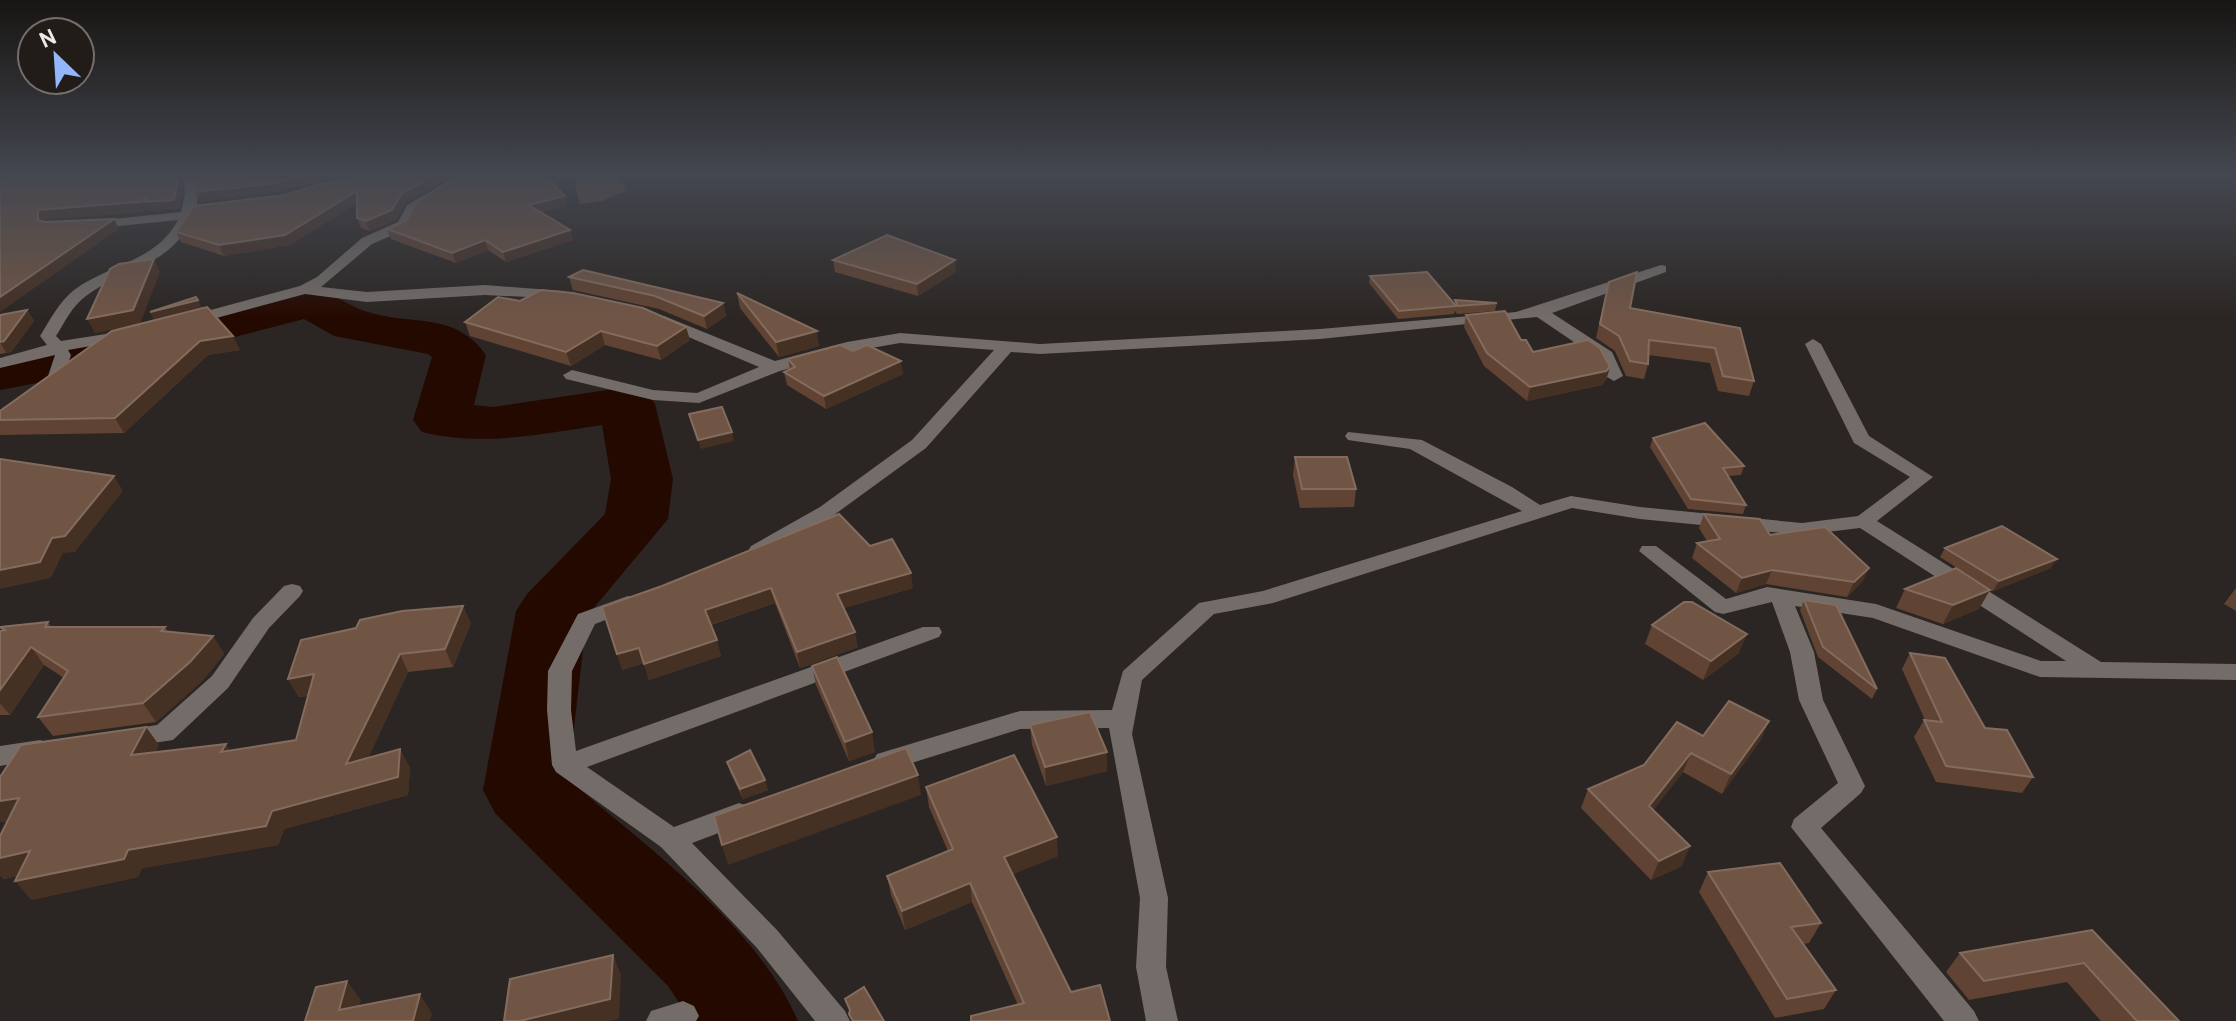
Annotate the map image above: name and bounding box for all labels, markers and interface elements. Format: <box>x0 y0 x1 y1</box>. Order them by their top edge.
north arrow <box>16 16 96 96</box>
text: N <box>36 25 61 56</box>

